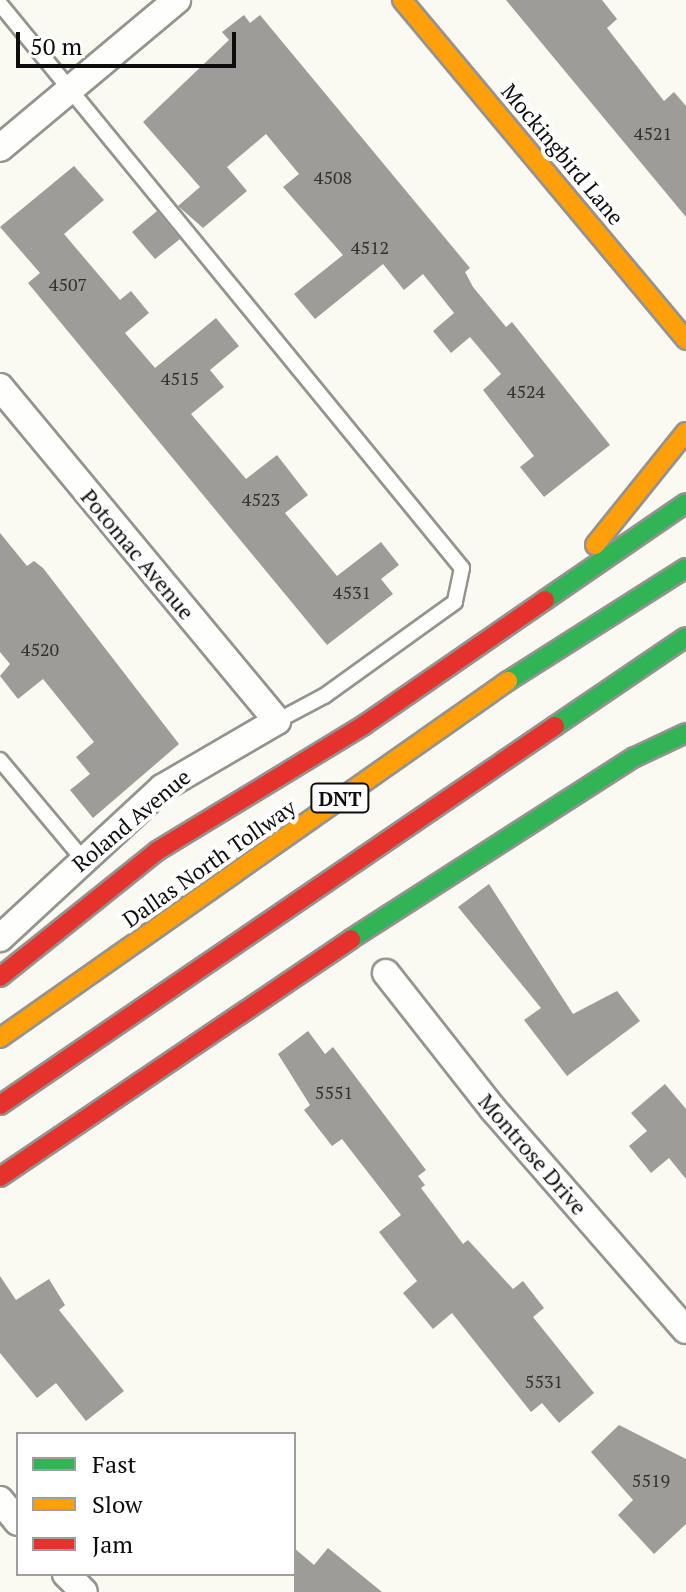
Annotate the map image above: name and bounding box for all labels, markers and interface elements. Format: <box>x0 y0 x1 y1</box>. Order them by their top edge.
scale bar <box>20 16 240 66</box>
text: 50 m <box>30 30 82 62</box>
street label: Mockingbird Lane <box>496 78 630 230</box>
house number: 4521 <box>634 122 672 144</box>
house number: 4508 <box>314 166 352 188</box>
house number: 4512 <box>351 236 389 258</box>
house number: 4507 <box>49 273 87 295</box>
house number: 4515 <box>161 367 199 389</box>
house number: 4524 <box>507 380 545 402</box>
street label: Potomac Avenue <box>76 483 200 625</box>
house number: 4523 <box>242 488 280 510</box>
house number: 4531 <box>333 581 371 603</box>
house number: 4520 <box>21 638 59 660</box>
street label: Roland Avenue <box>67 763 195 877</box>
road number: DNT <box>310 782 370 814</box>
street label: Dallas North Tollway <box>117 793 301 933</box>
house number: 5551 <box>315 1081 353 1103</box>
street label: Montrose Drive <box>473 1088 593 1220</box>
house number: 5531 <box>525 1370 563 1392</box>
legend <box>16 1432 296 1576</box>
text: Fast <box>92 1448 136 1480</box>
house number: 5519 <box>632 1469 670 1491</box>
text: Slow <box>92 1488 143 1520</box>
text: Jam <box>92 1528 133 1560</box>

